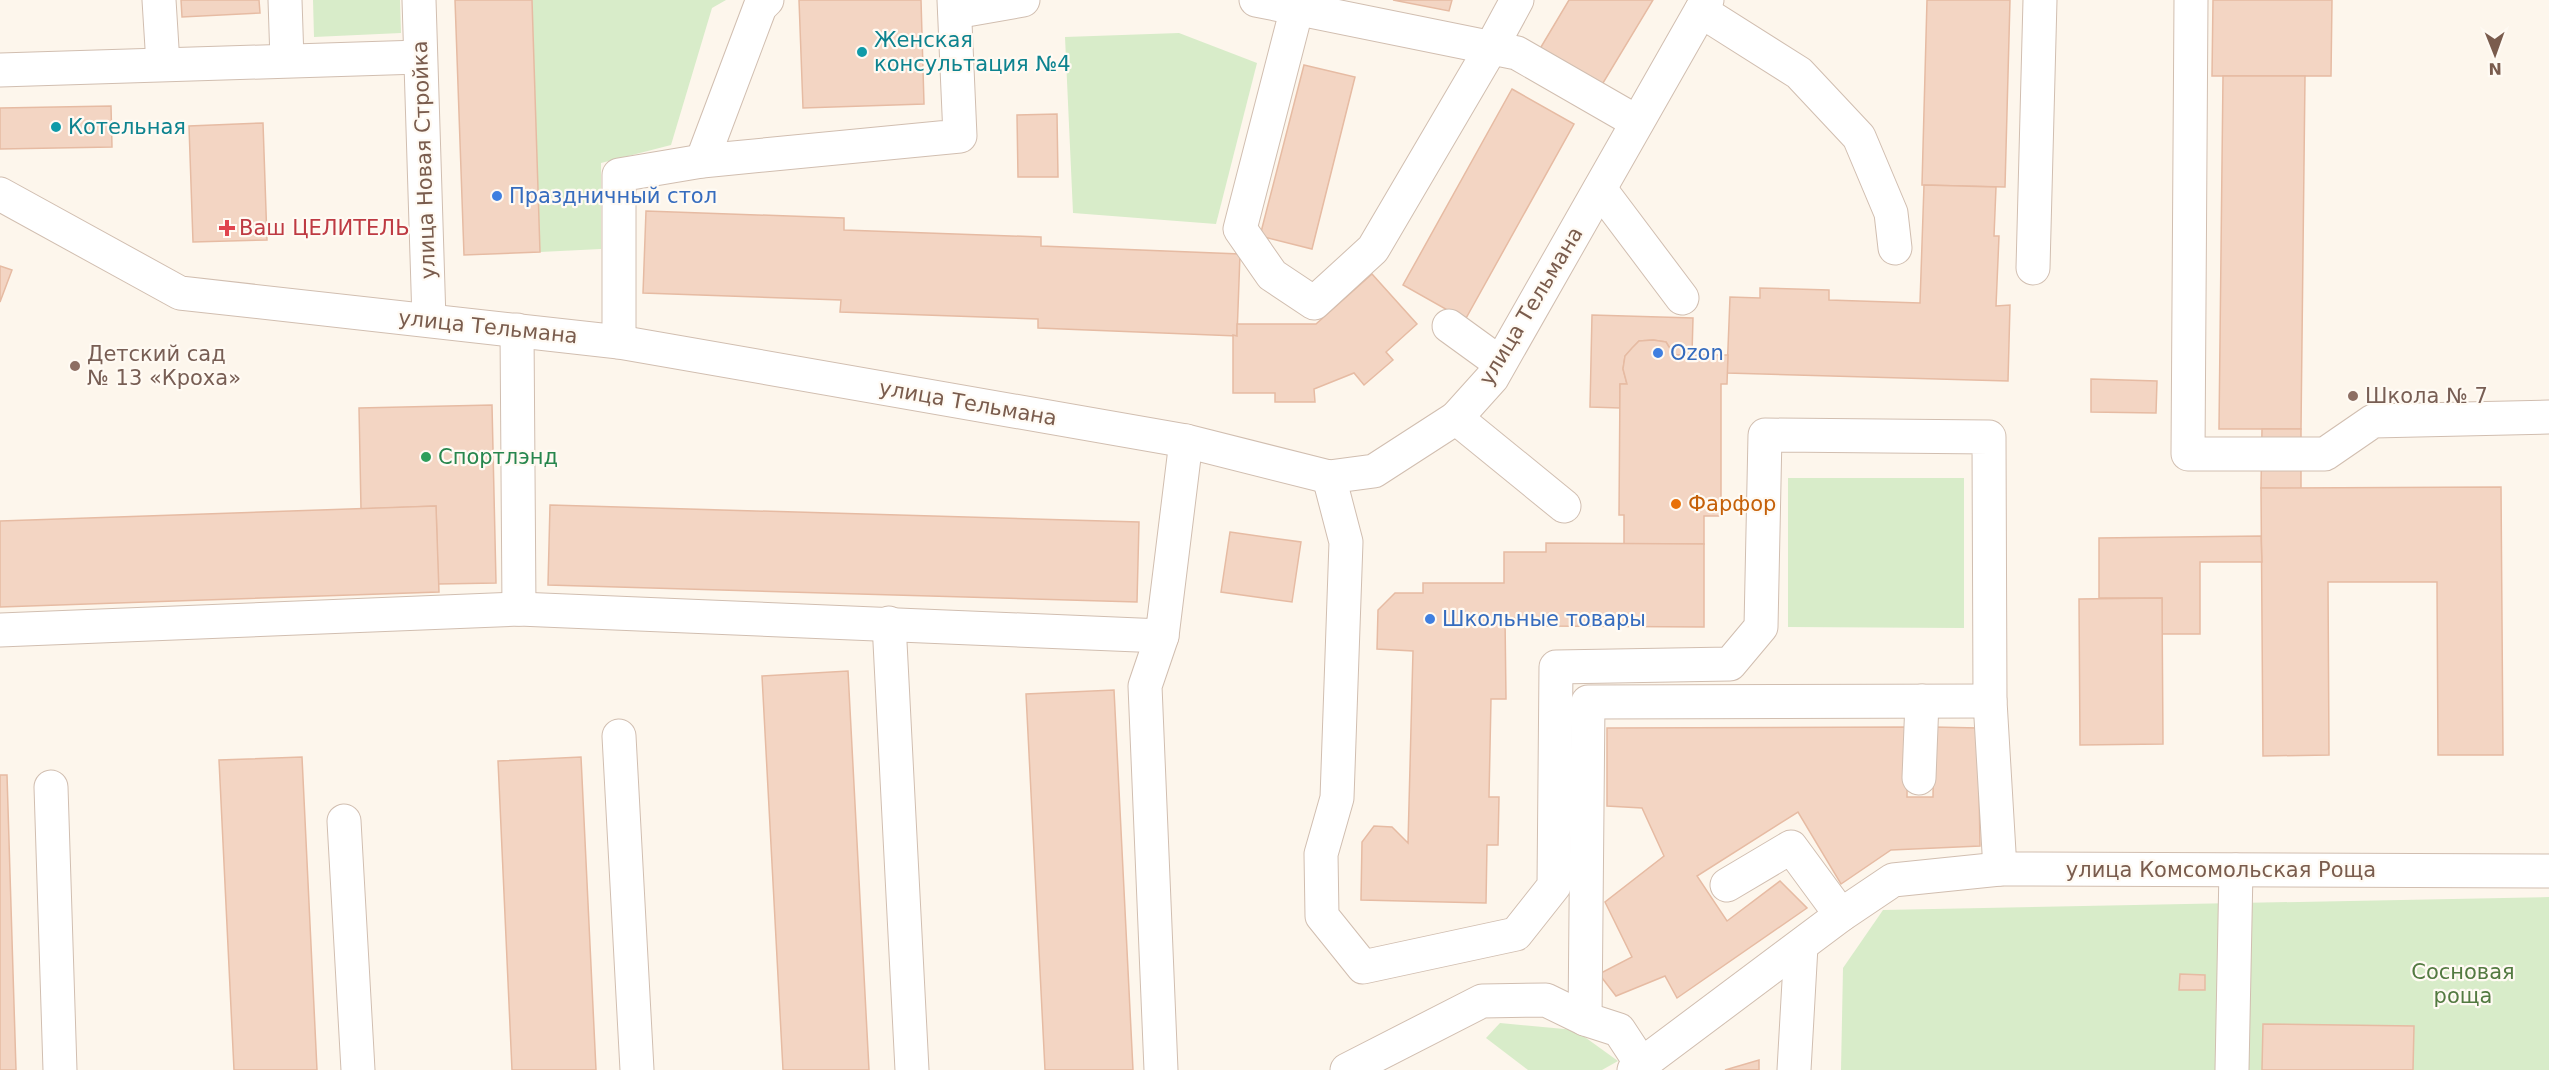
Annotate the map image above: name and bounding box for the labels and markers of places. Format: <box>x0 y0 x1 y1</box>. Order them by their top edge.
place label: Женская консультация №4 <box>874 28 1071 76</box>
marker: Женская консультация №4 <box>855 45 869 59</box>
place label: Котельная <box>68 115 186 139</box>
marker: Котельная <box>49 120 63 134</box>
place label: Праздничный стол <box>509 184 717 208</box>
marker: Праздничный стол <box>490 189 504 203</box>
place label: Ваш ЦЕЛИТЕЛЬ <box>239 216 410 240</box>
marker: Ваш ЦЕЛИТЕЛЬ <box>220 221 234 235</box>
place label: Ozon <box>1670 341 1724 365</box>
place label: Детский сад № 13 «Кроха» <box>87 342 241 390</box>
marker: Ozon <box>1651 346 1665 360</box>
marker: Детский сад № 13 «Кроха» <box>68 359 82 373</box>
place label: Школа № 7 <box>2365 384 2488 408</box>
marker: Школа № 7 <box>2346 389 2360 403</box>
place label: Спортлэнд <box>438 445 558 469</box>
marker: Спортлэнд <box>419 450 433 464</box>
place label: Фарфор <box>1688 492 1776 516</box>
marker: Фарфор <box>1669 497 1683 511</box>
place label: Школьные товары <box>1442 607 1646 631</box>
marker: Школьные товары <box>1423 612 1437 626</box>

